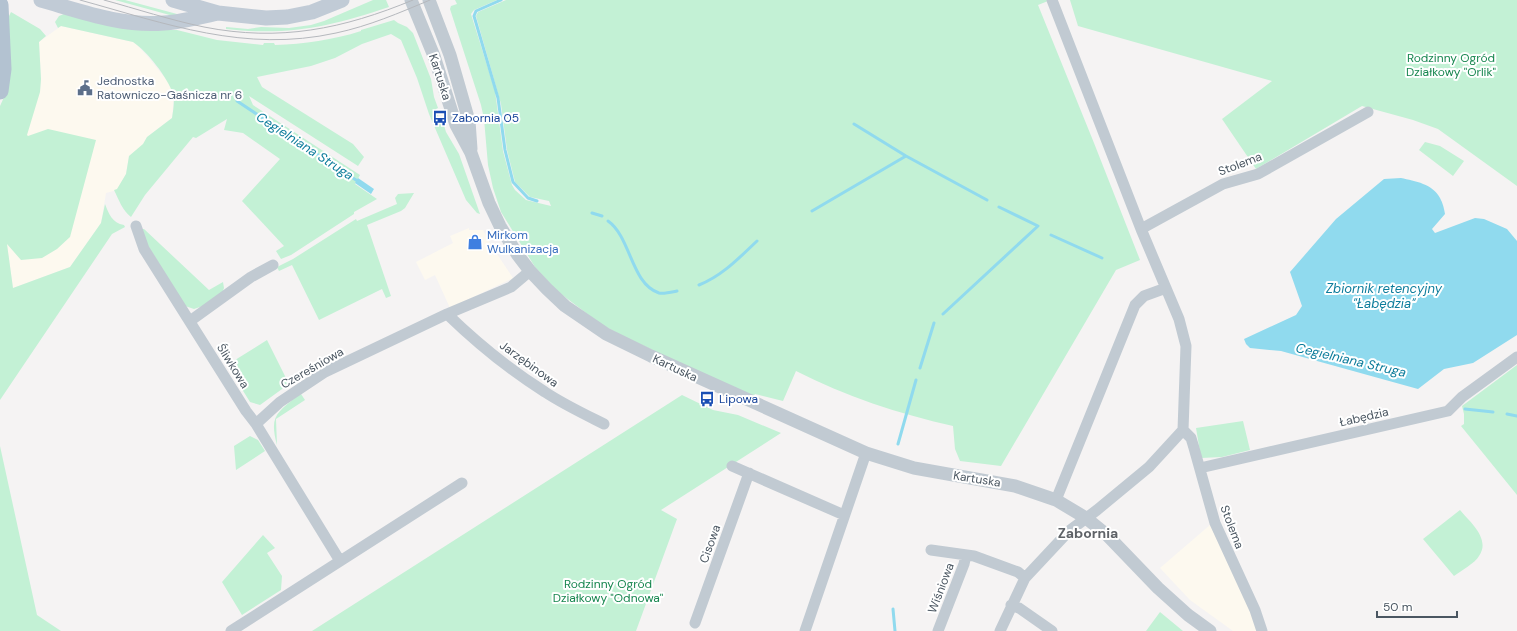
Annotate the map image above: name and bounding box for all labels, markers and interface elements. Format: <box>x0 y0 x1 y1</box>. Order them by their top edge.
park label: Rodzinny Ogród Działkowy "Orlik" <box>1406 50 1497 80</box>
street label: Kartuska <box>425 52 455 102</box>
place label: Jednostka Ratowniczo-Gaśnicza nr 6 <box>97 73 242 103</box>
public building icon: Jednostka Ratowniczo-Gaśnicza nr 6 <box>76 79 94 97</box>
water label: Cegielniana Struga <box>253 108 357 184</box>
bus stop icon: Zabornia 05 <box>431 109 449 127</box>
place label: Zabornia 05 <box>452 110 519 126</box>
street label: Stolema <box>1216 148 1264 180</box>
place label: Mirkom Wulkanizacja <box>487 227 559 257</box>
shop icon: Mirkom Wulkanizacja <box>466 233 484 251</box>
water label: Zbiornik retencyjny "Łabędzia" <box>1326 280 1443 312</box>
street label: Jarzębinowa <box>496 337 562 391</box>
water label: Cegielniana Struga <box>1294 339 1408 381</box>
street label: Śliwkowa <box>213 341 253 391</box>
street label: Czereśniowa <box>278 344 346 392</box>
street label: Kartuska <box>650 351 700 385</box>
bus stop icon: Lipowa <box>698 390 716 408</box>
place label: Lipowa <box>719 391 758 407</box>
street label: Łabędzia <box>1338 404 1390 430</box>
street label: Kartuska <box>952 467 1002 491</box>
street label: Stolema <box>1216 503 1248 551</box>
street label: Cisowa <box>696 523 724 565</box>
district label: Zabornia <box>1058 524 1118 542</box>
street label: Wiśniowa <box>924 561 958 615</box>
park label: Rodzinny Ogród Działkowy "Odnowa" <box>553 576 664 606</box>
scale bar <box>1377 593 1457 619</box>
text: 50 m <box>1383 599 1412 615</box>

